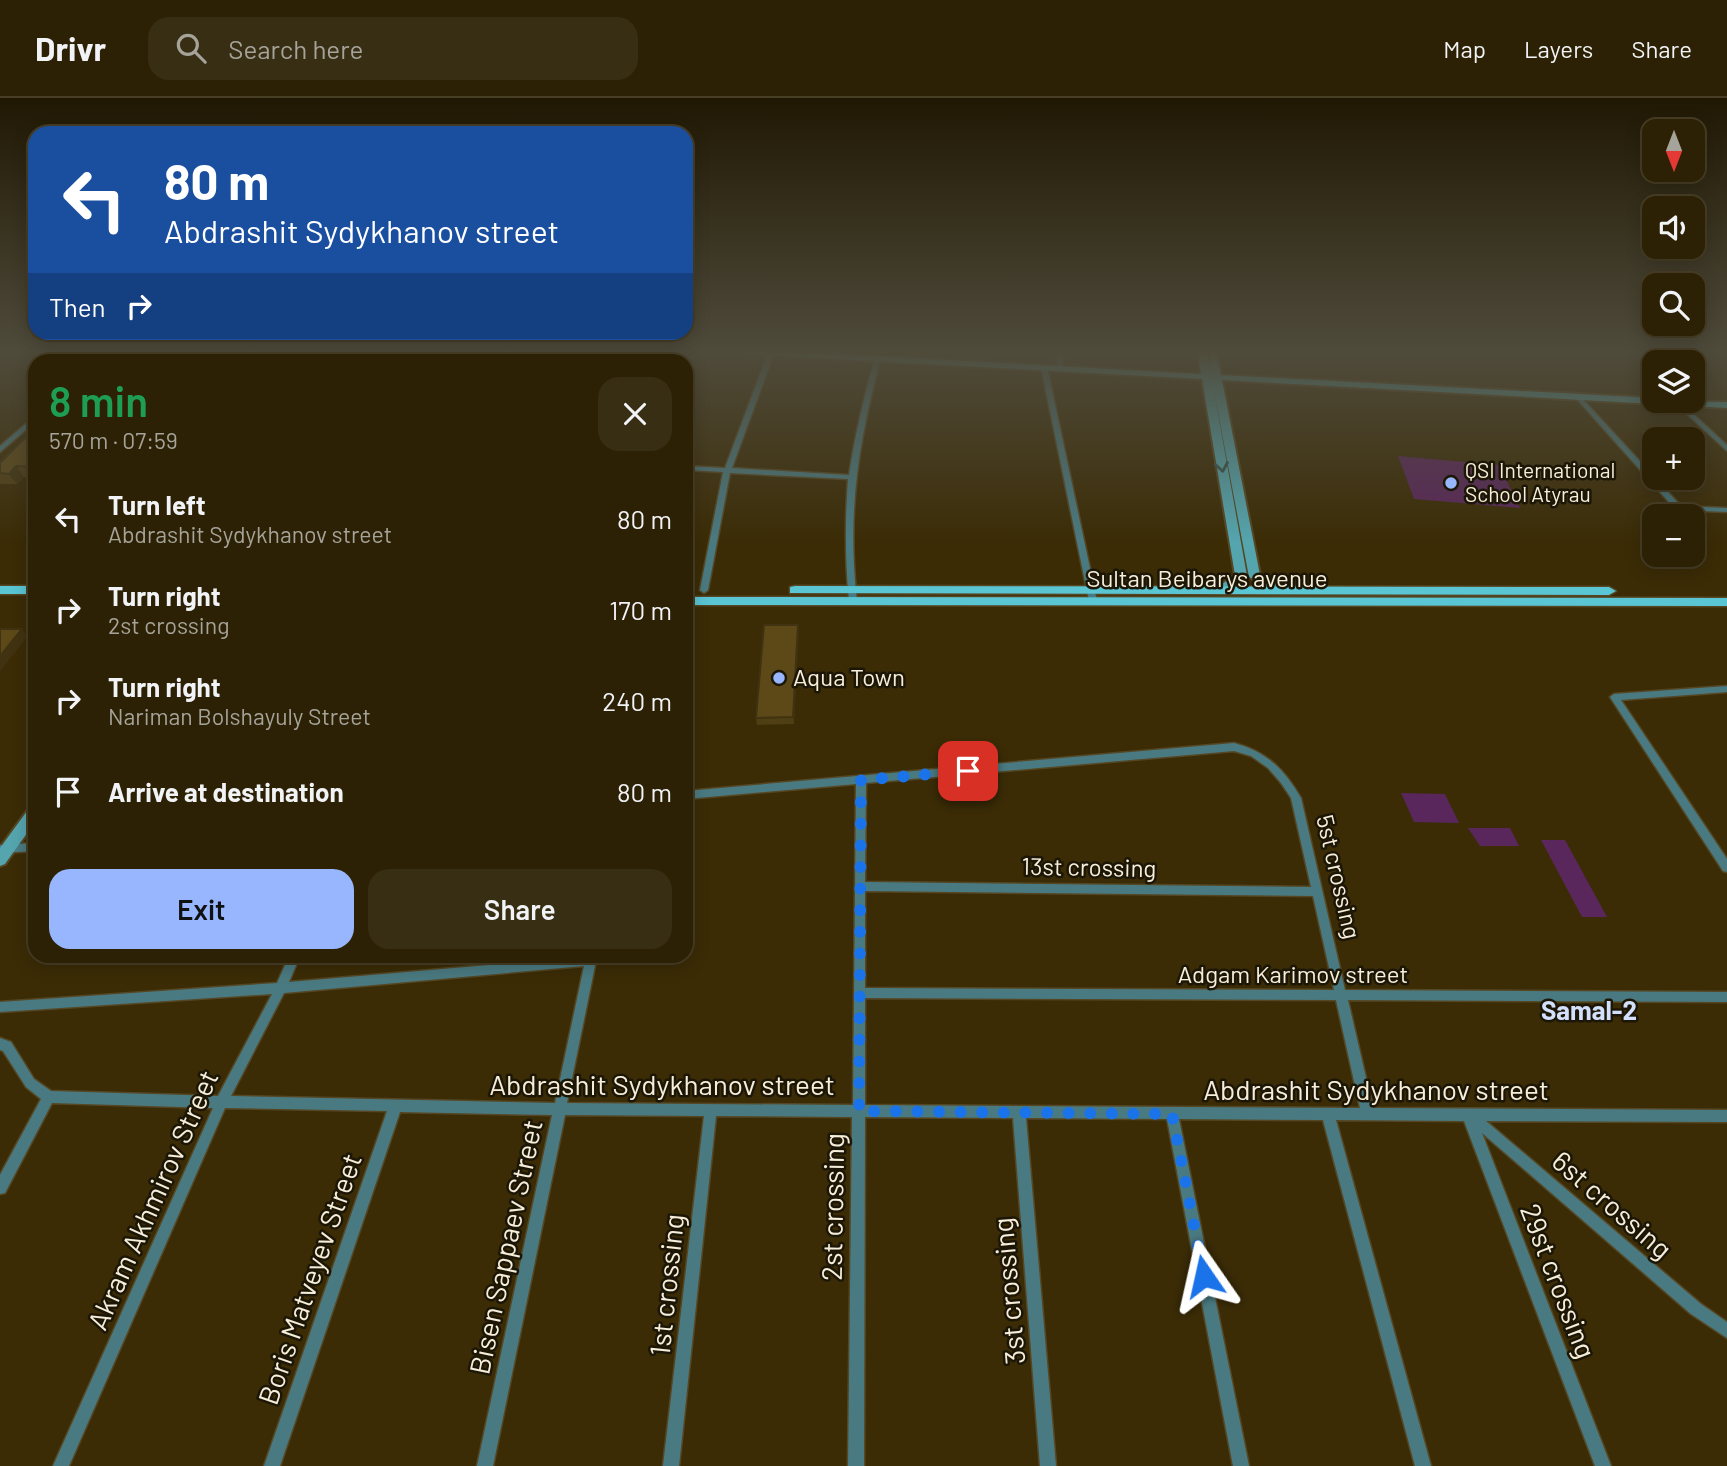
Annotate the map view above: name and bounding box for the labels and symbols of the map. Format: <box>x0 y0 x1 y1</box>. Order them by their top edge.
north arrow <box>1642 119 1704 182</box>
place label: QSI International School Atyrau <box>1465 457 1615 506</box>
one-way arrow <box>1213 461 1228 473</box>
marker: QSI International School Atyrau <box>1443 475 1459 491</box>
street label: Sultan Beibarys avenue <box>1086 563 1328 592</box>
place label: Aqua Town <box>793 662 905 691</box>
marker: Aqua Town <box>771 670 787 686</box>
pin <box>938 741 998 801</box>
street label: 5st crossing <box>1311 812 1368 941</box>
street label: 13st crossing <box>1021 851 1157 882</box>
street label: Adgam Karimov street <box>1178 959 1408 988</box>
district label: Samal-2 <box>1541 994 1637 1025</box>
street label: Akram Akhmirov Street <box>79 1064 225 1335</box>
street label: Abdrashit Sydykhanov street <box>489 1067 835 1101</box>
street label: Abdrashit Sydykhanov street <box>1203 1072 1549 1106</box>
street label: Bisen Sappaev Street <box>461 1116 549 1377</box>
street label: 2st crossing <box>814 1133 850 1281</box>
street label: 6st crossing <box>1546 1143 1679 1265</box>
street label: Boris Matveyev Street <box>250 1149 368 1409</box>
street label: 29st crossing <box>1514 1199 1604 1363</box>
street label: 1st crossing <box>642 1212 690 1358</box>
street label: 3st crossing <box>985 1216 1031 1366</box>
position arrow <box>1167 1239 1241 1313</box>

